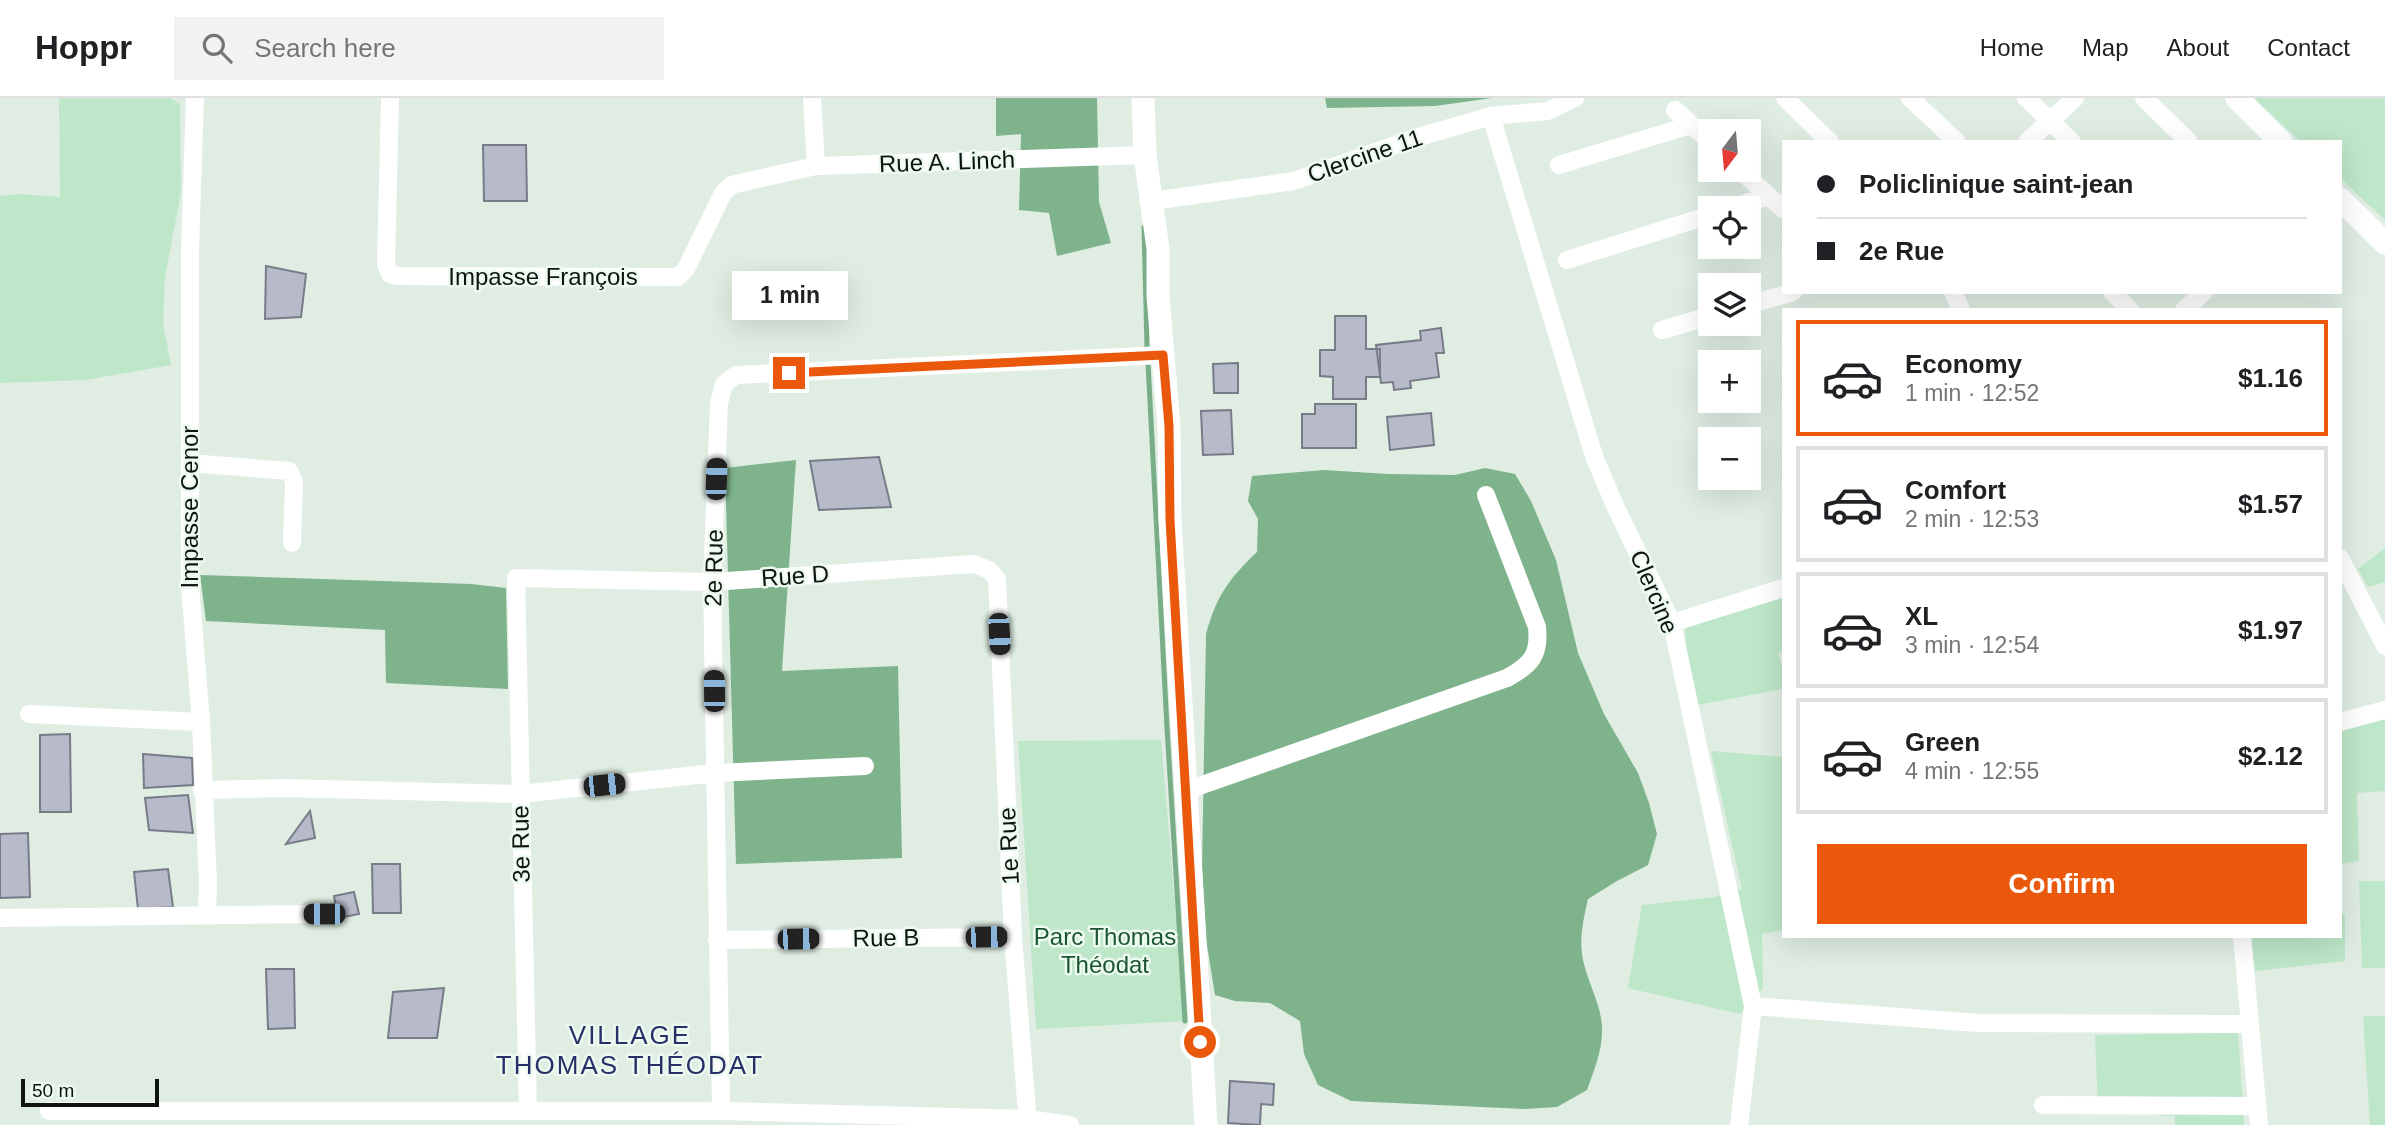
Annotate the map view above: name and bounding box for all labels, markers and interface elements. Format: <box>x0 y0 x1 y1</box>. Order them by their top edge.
search box <box>174 17 664 80</box>
text: Hoppr <box>35 29 132 66</box>
icon: search <box>198 29 236 67</box>
text: Search here <box>254 33 396 63</box>
text: Home <box>1980 34 2044 61</box>
text: Map <box>2082 34 2129 61</box>
text: About <box>2167 34 2229 61</box>
text: Contact <box>2267 34 2350 61</box>
north arrow <box>1698 119 1760 182</box>
map controls <box>1698 119 1761 490</box>
street label: Clercine 11 <box>1304 123 1426 188</box>
street label: Rue A. Linch <box>879 146 1015 177</box>
text: Policlinique saint-jean <box>1859 169 2134 199</box>
button: locate <box>1698 196 1761 259</box>
text: 2e Rue <box>1859 236 1944 266</box>
street label: Impasse François <box>448 263 638 290</box>
callout: 1 min <box>731 272 847 320</box>
button: layers <box>1698 273 1761 336</box>
text: 1 min <box>760 282 820 308</box>
icon: car <box>1821 347 1884 410</box>
text: Economy <box>1905 349 2022 379</box>
button: + <box>1698 350 1761 413</box>
route end <box>773 357 805 389</box>
text: $1.16 <box>2238 363 2303 393</box>
text: 1 min · 12:52 <box>1905 380 2039 406</box>
street label: Impasse Cenor <box>176 426 203 588</box>
button: − <box>1698 427 1761 490</box>
car <box>705 458 728 500</box>
icon: car <box>1821 473 1884 536</box>
text: Comfort <box>1905 475 2006 505</box>
text: $1.57 <box>2238 489 2303 519</box>
text: 2 min · 12:53 <box>1905 506 2039 532</box>
street label: 2e Rue <box>699 529 728 607</box>
street label: Clercine <box>1625 546 1684 638</box>
street label: Rue D <box>760 560 830 591</box>
icon: car <box>1821 599 1884 662</box>
text: XL <box>1905 601 1938 631</box>
car <box>988 612 1011 656</box>
text: $1.97 <box>2238 615 2303 645</box>
text: 3 min · 12:54 <box>1905 632 2039 658</box>
car <box>704 670 725 712</box>
icon: car <box>1821 725 1884 788</box>
text: Green <box>1905 727 1980 757</box>
text: $2.12 <box>2238 741 2303 771</box>
text: 4 min · 12:55 <box>1905 758 2039 784</box>
car <box>583 772 626 798</box>
street label: 3e Rue <box>506 805 535 883</box>
street label: 1e Rue <box>993 807 1024 885</box>
button: Confirm <box>1817 844 2307 924</box>
car <box>304 904 346 925</box>
street label: Rue B <box>852 923 920 952</box>
park label: Parc Thomas Théodat <box>1034 923 1176 978</box>
car <box>965 926 1008 948</box>
car <box>777 928 820 950</box>
district label: VILLAGE THOMAS THÉODAT <box>496 1020 764 1080</box>
route start <box>1184 1026 1216 1058</box>
scale bar <box>21 1076 159 1108</box>
text: 50 m <box>32 1080 74 1101</box>

